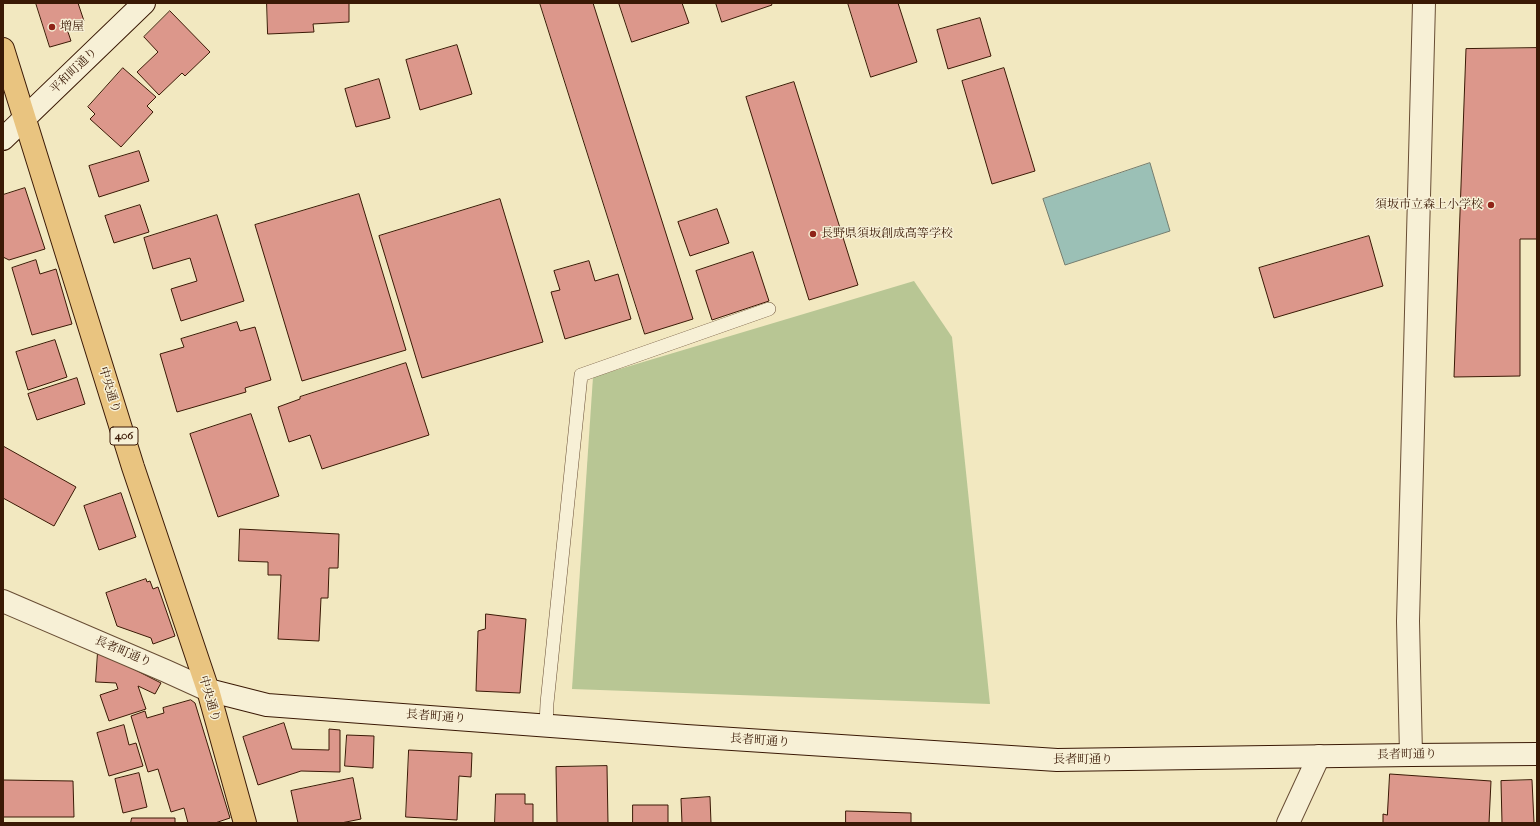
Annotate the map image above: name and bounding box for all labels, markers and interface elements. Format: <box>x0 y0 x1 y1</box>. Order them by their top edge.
place label: 増屋 <box>60 20 84 34</box>
marker: 増屋 <box>47 22 57 32</box>
street label: 平和町通り <box>47 45 101 97</box>
place label: 須坂市立森上小学校 <box>1375 198 1483 212</box>
marker: 須坂市立森上小学校 <box>1486 200 1496 210</box>
place label: 長野県須坂創成高等学校 <box>821 227 953 241</box>
marker: 長野県須坂創成高等学校 <box>808 229 818 239</box>
street label: 中央通り <box>95 365 123 415</box>
road number: 406 <box>110 427 138 445</box>
street label: 長者町通り <box>93 634 153 670</box>
street label: 中央通り <box>195 674 223 724</box>
street label: 長者町通り <box>406 708 466 726</box>
street label: 長者町通り <box>730 732 790 750</box>
street label: 長者町通り <box>1377 747 1437 763</box>
street label: 長者町通り <box>1053 753 1113 767</box>

